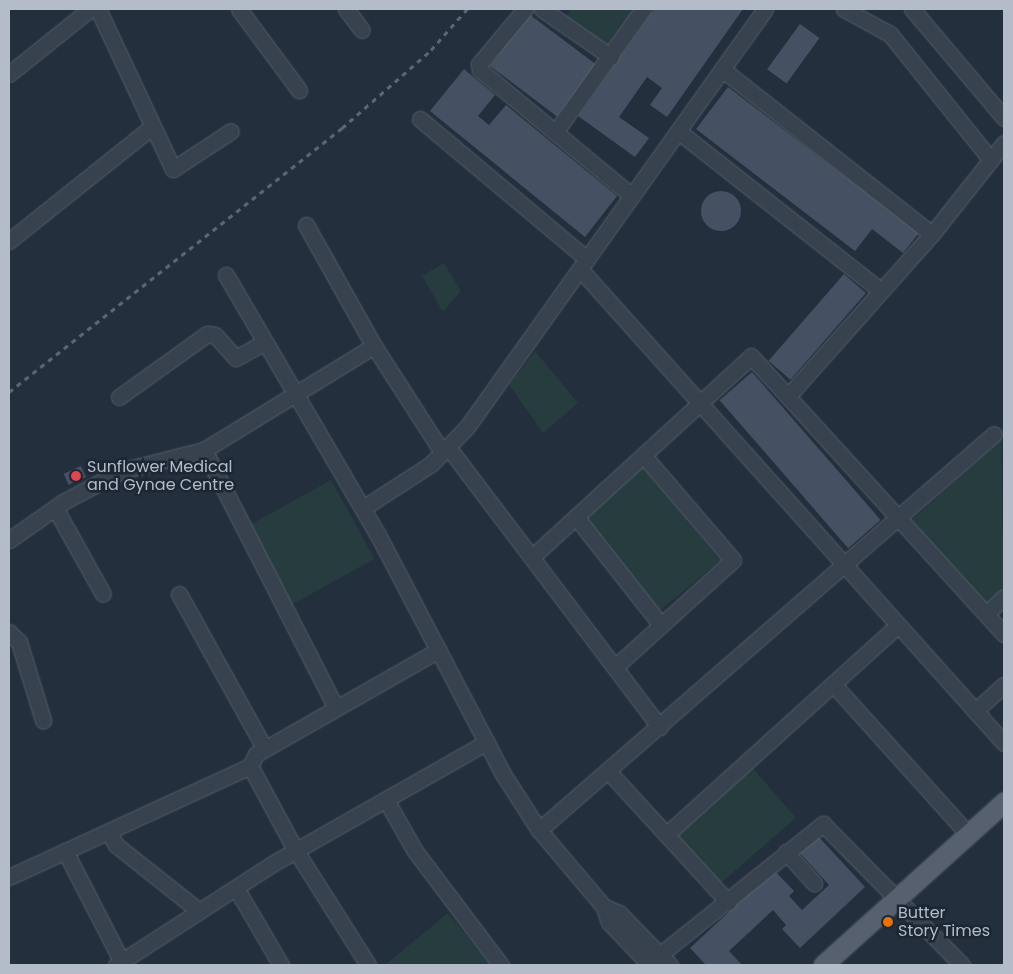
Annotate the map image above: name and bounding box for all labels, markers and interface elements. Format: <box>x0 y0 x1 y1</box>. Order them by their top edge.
place label: Sunflower Medical and Gynae Centre <box>87 457 234 495</box>
marker: Sunflower Medical and Gynae Centre <box>69 469 83 483</box>
place label: Butter Story Times <box>898 903 990 941</box>
marker: Butter Story Times <box>882 916 894 928</box>

